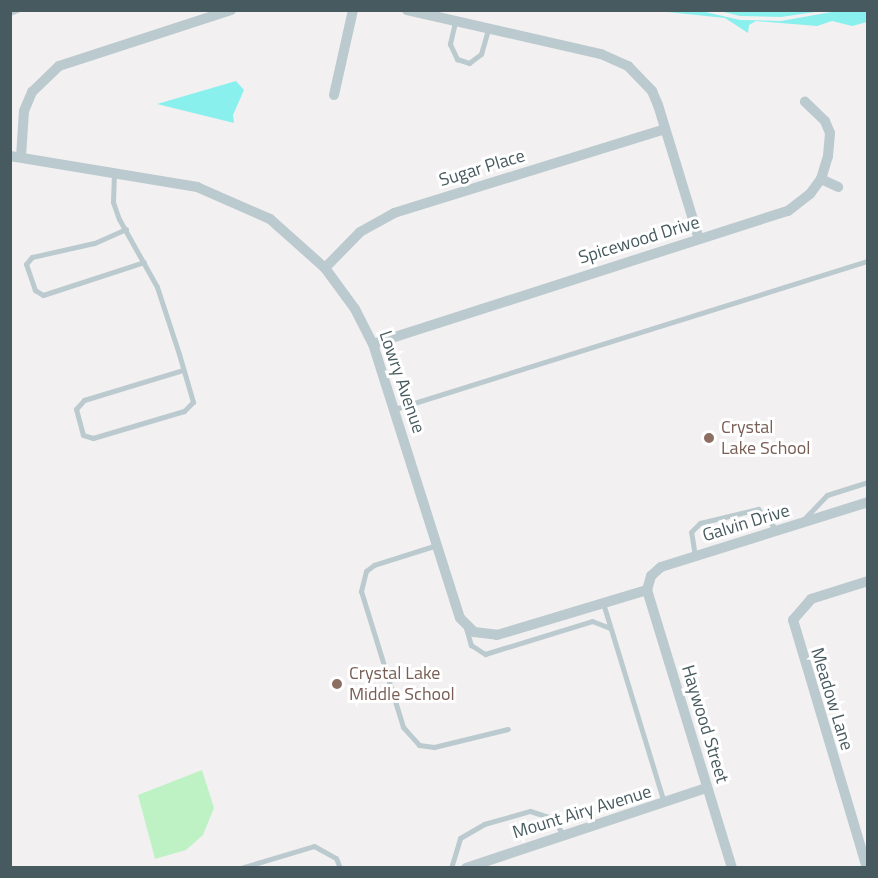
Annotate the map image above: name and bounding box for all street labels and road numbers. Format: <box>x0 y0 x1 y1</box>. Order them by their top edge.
street label: Sugar Place <box>437 145 527 191</box>
street label: Spicewood Drive <box>576 211 702 269</box>
street label: Lowry Avenue <box>374 328 430 436</box>
street label: Galvin Drive <box>700 500 792 546</box>
street label: Meadow Lane <box>806 645 858 753</box>
street label: Haywood Street <box>677 662 733 786</box>
street label: Mount Airy Avenue <box>510 781 654 843</box>

